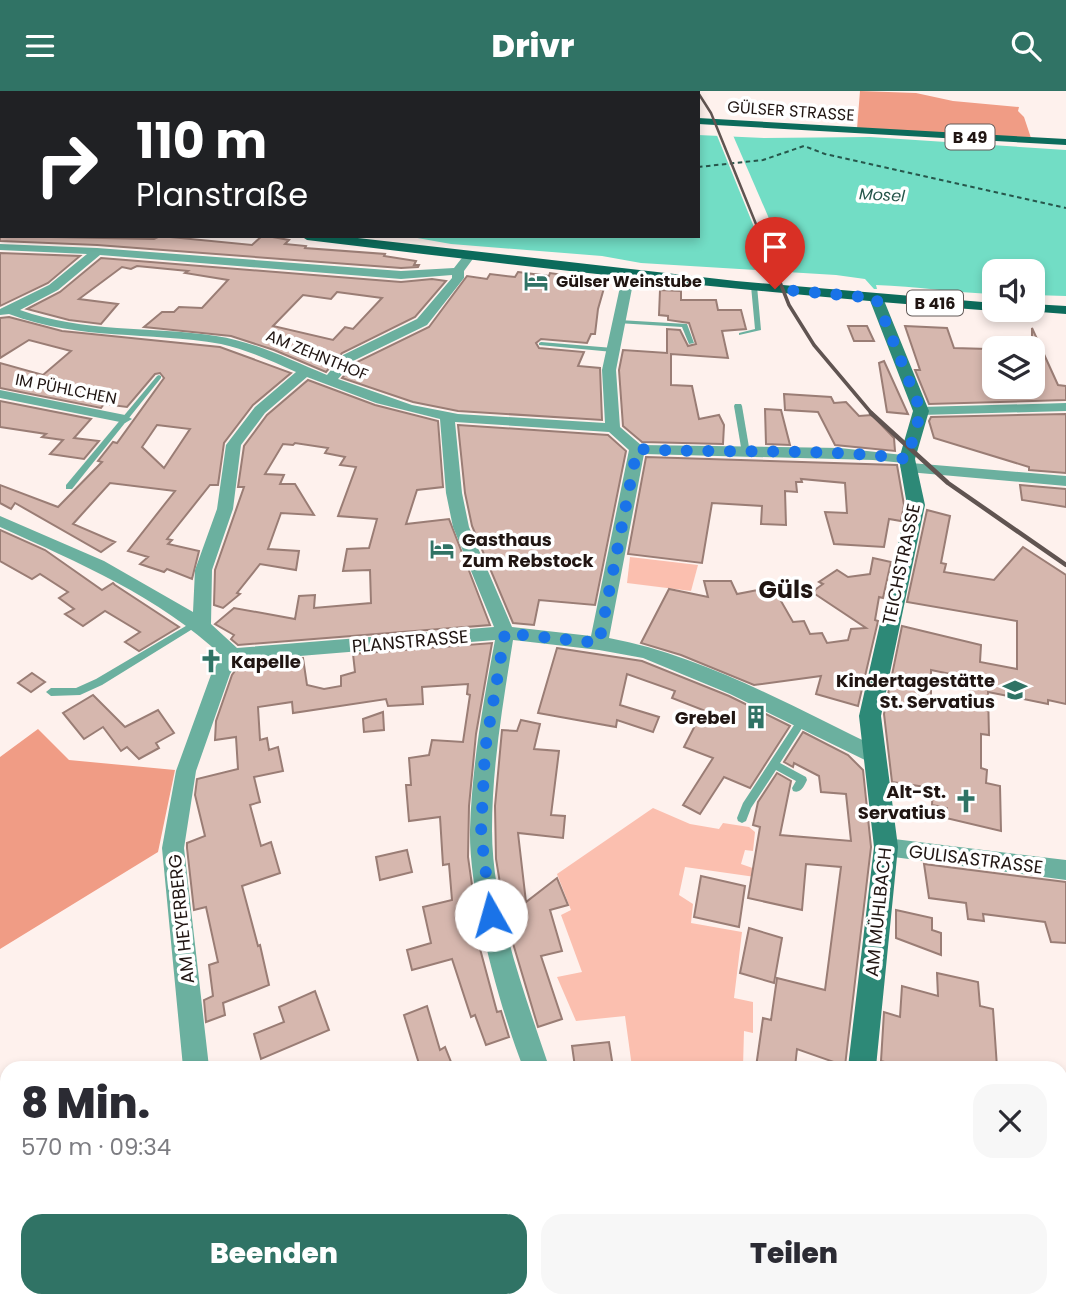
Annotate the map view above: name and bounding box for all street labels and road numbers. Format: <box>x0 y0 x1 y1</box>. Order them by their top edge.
street label: GÜLSER STRASSE <box>727 95 855 127</box>
road number: B 49 <box>946 125 995 149</box>
road number: B 416 <box>907 291 963 315</box>
street label: AM ZEHNTHOF <box>262 324 372 386</box>
street label: IM PÜHLCHEN <box>13 368 119 410</box>
street label: TEICHSTRASSE <box>876 501 926 627</box>
street label: PLANSTRASSE <box>351 623 469 659</box>
street label: GULISASTRASSE <box>908 838 1044 880</box>
street label: AM MÜHLBACH <box>859 846 897 978</box>
street label: AM HEYERBERG <box>162 853 200 985</box>

